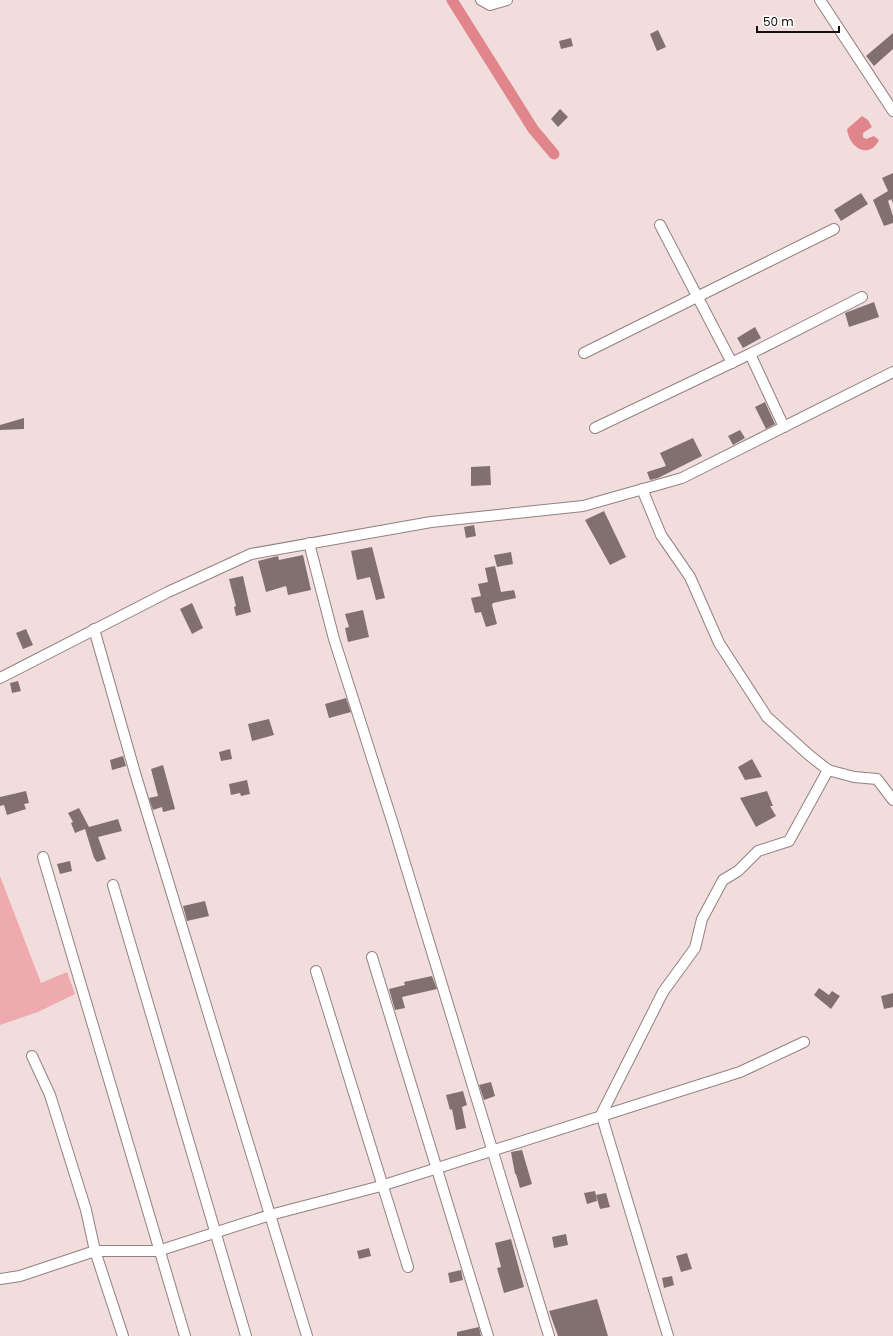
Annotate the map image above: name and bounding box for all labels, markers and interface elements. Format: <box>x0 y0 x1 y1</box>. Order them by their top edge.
scale bar <box>757 8 839 34</box>
text: 50 m <box>763 13 794 30</box>

